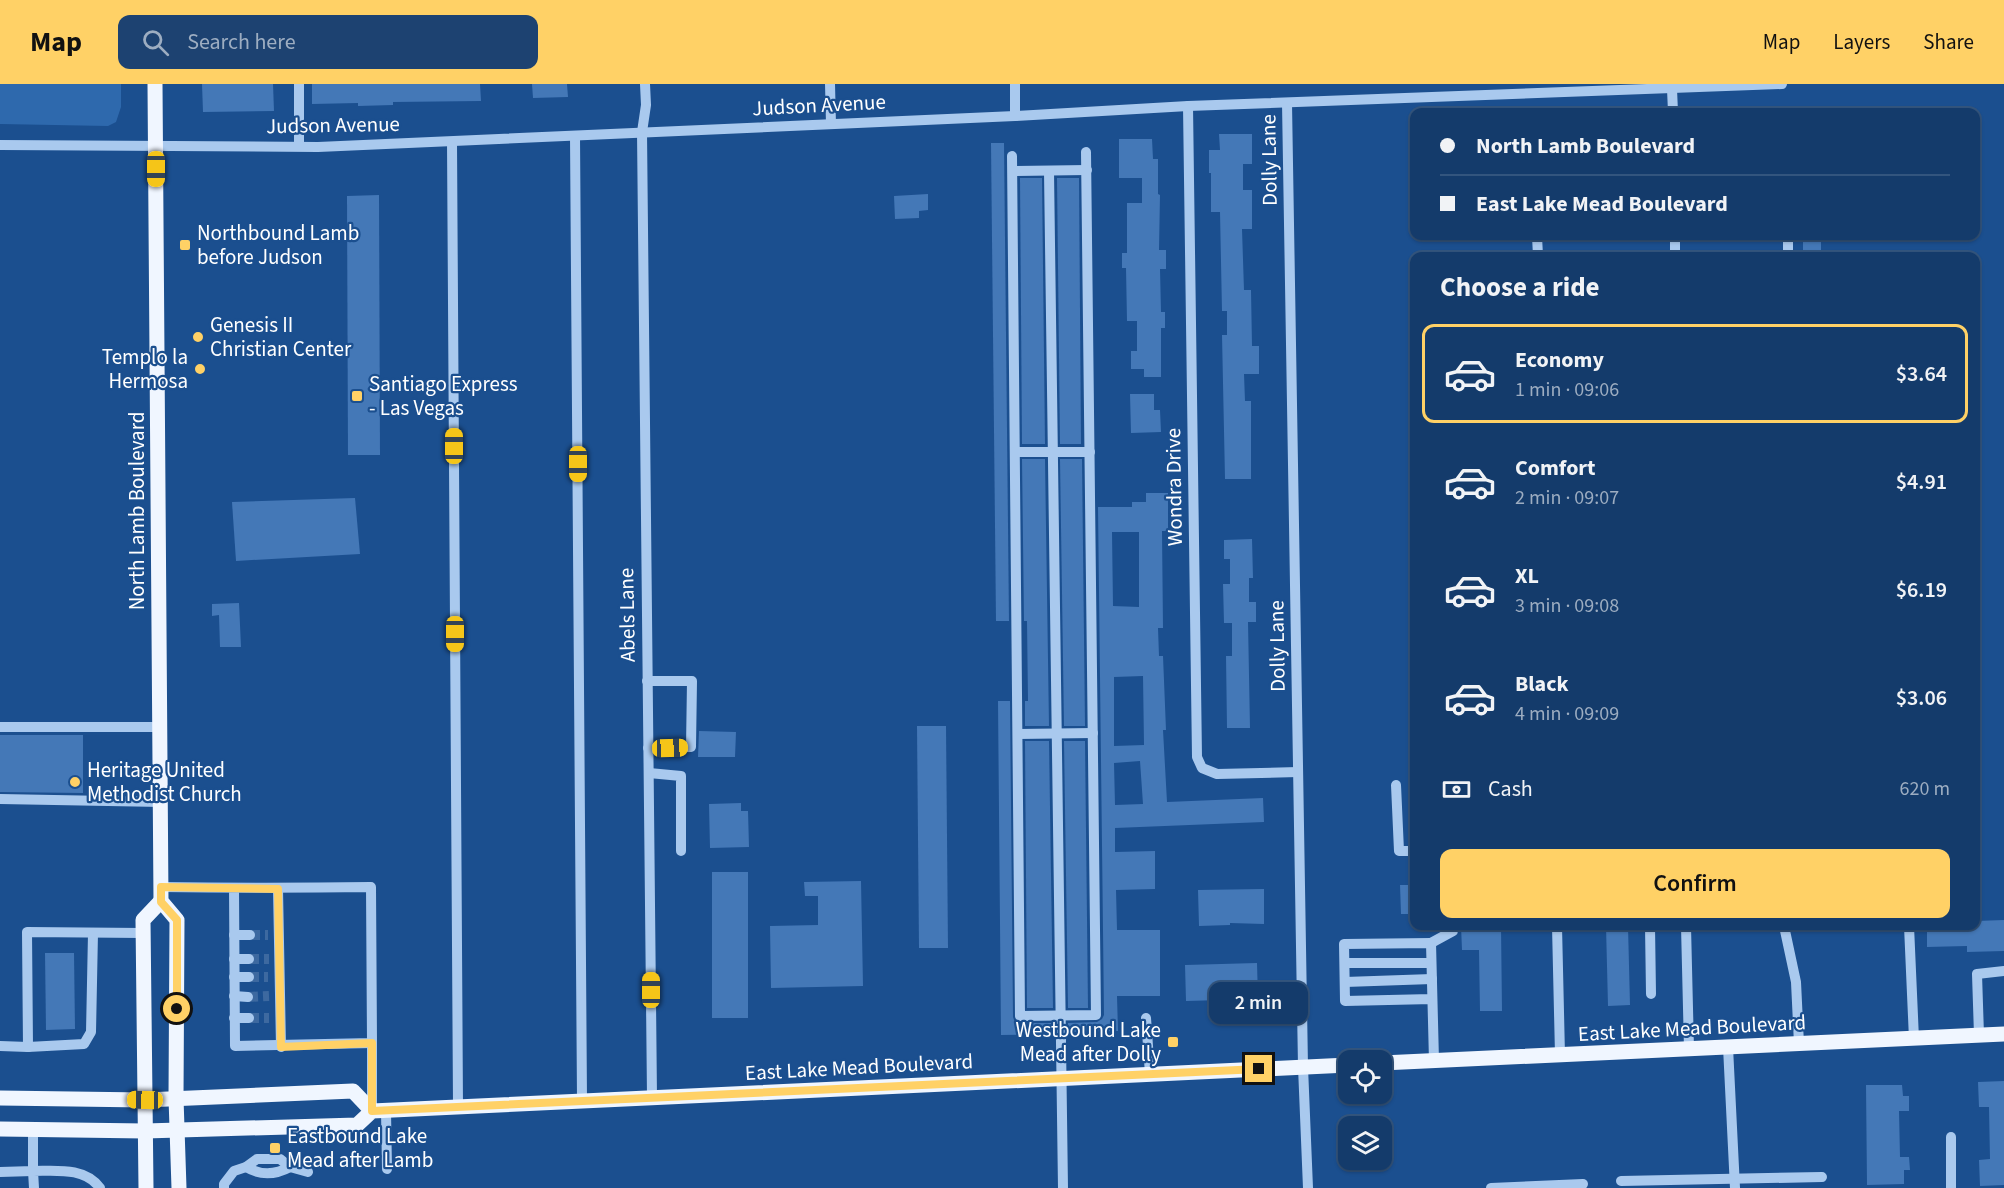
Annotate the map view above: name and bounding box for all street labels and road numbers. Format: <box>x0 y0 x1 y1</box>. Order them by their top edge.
street label: Judson Avenue <box>751 87 887 123</box>
street label: Judson Avenue <box>266 109 400 141</box>
street label: Dolly Lane <box>1253 114 1285 206</box>
street label: North Lamb Boulevard <box>122 412 152 610</box>
street label: Wondra Drive <box>1158 428 1190 546</box>
street label: Abels Lane <box>611 568 643 662</box>
street label: Dolly Lane <box>1261 600 1293 692</box>
street label: East Lake Mead Boulevard <box>1577 1007 1807 1049</box>
street label: East Lake Mead Boulevard <box>744 1046 974 1088</box>

